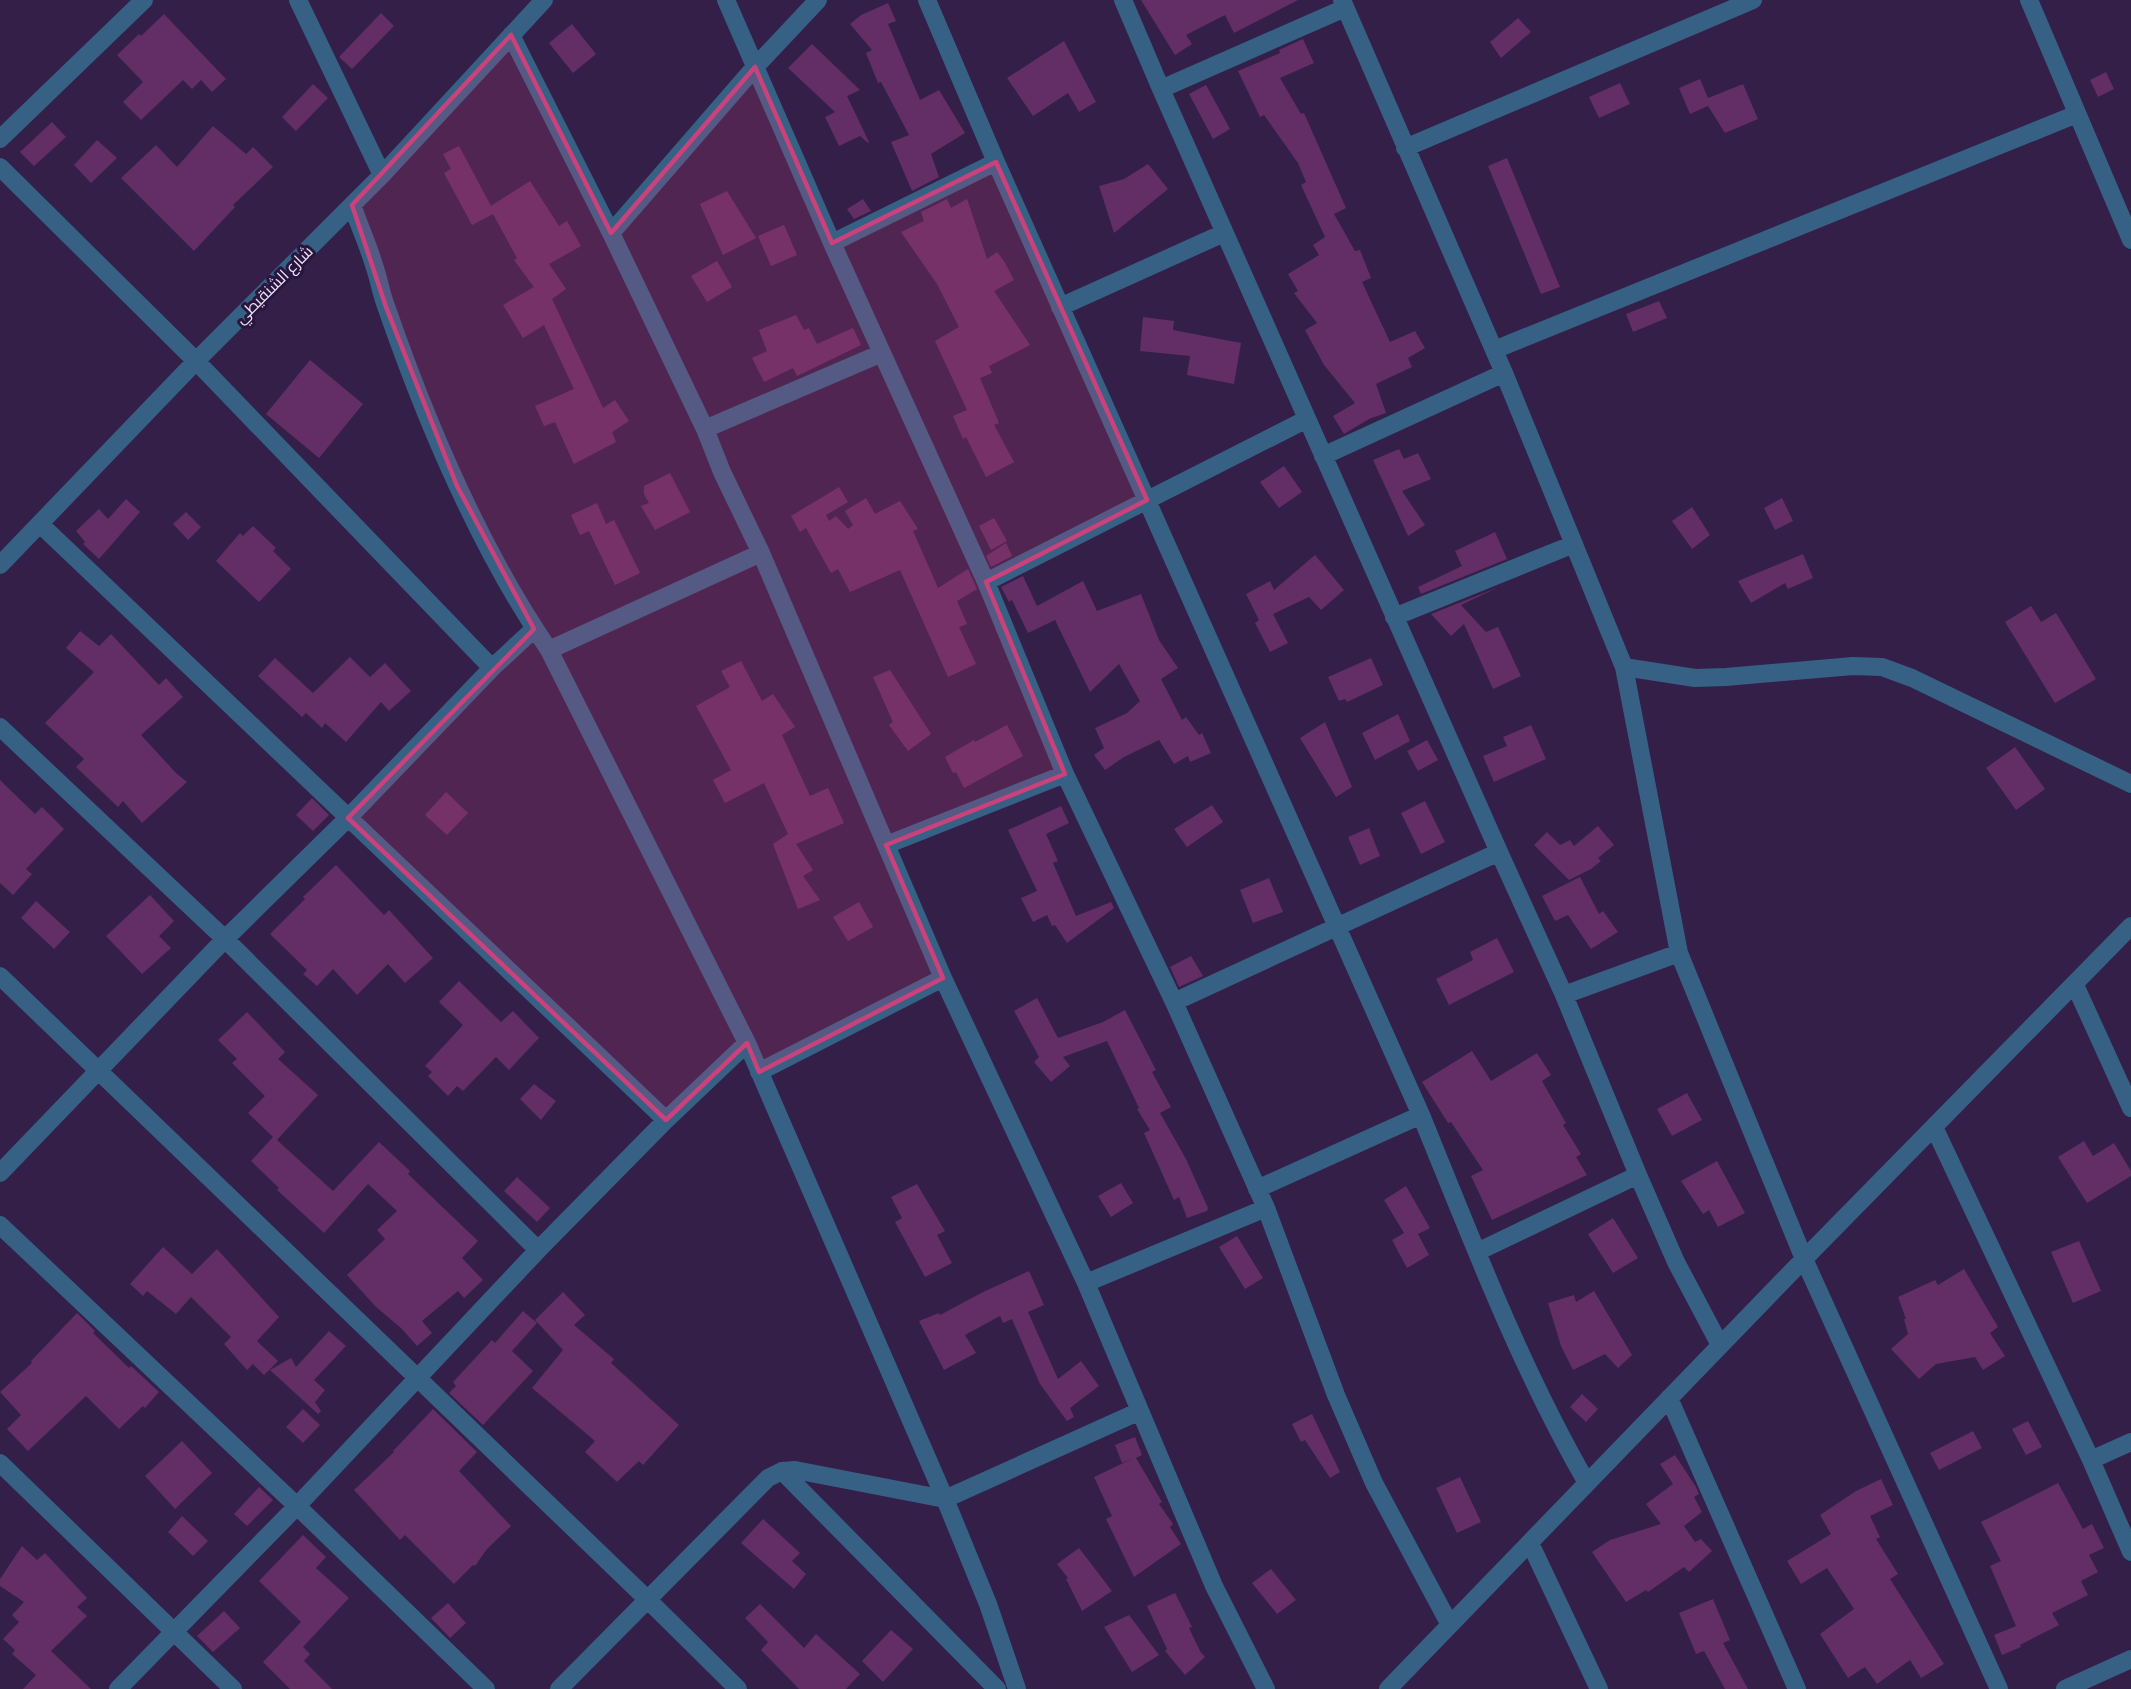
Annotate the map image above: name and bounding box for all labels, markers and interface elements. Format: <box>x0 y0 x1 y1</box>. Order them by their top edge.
street label: شارع الشنقيطي <box>230 241 319 330</box>

